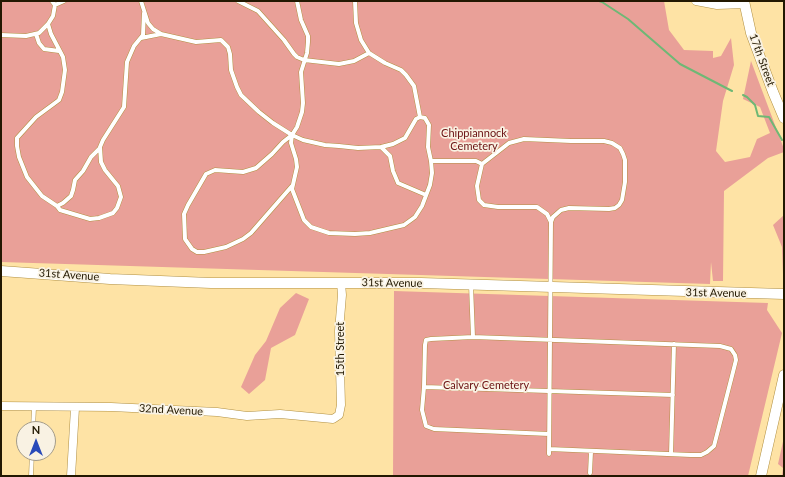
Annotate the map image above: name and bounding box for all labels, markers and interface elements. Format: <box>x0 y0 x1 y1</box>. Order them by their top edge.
street label: 17th Street <box>746 32 778 88</box>
park label: Chippiannock Cemetery <box>441 126 507 152</box>
street label: 31st Avenue <box>38 266 100 284</box>
street label: 31st Avenue <box>362 276 422 290</box>
street label: 31st Avenue <box>686 286 746 300</box>
street label: 15th Street <box>333 322 347 376</box>
park label: Calvary Cemetery <box>443 378 529 392</box>
street label: 32nd Avenue <box>139 402 203 418</box>
north arrow <box>16 421 56 461</box>
text: N <box>32 423 40 436</box>

